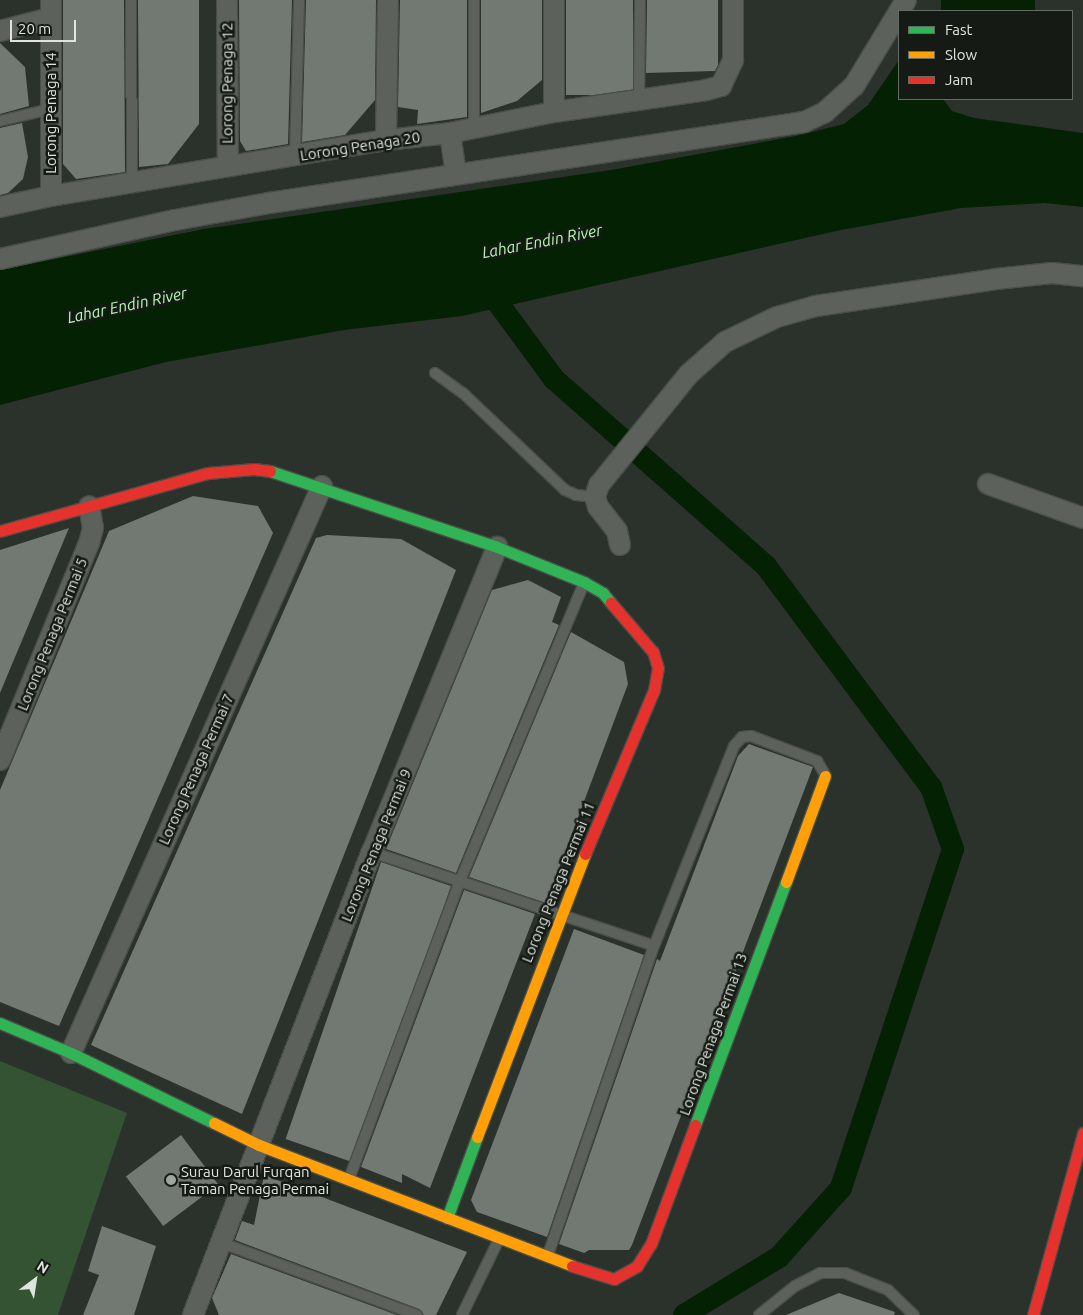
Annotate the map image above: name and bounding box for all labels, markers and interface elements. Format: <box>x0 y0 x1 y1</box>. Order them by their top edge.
scale bar <box>12 10 79 42</box>
legend <box>898 10 1073 100</box>
text: 20 m <box>18 20 51 37</box>
text: Fast <box>945 21 972 38</box>
street label: Lorong Penaga 12 <box>218 22 236 144</box>
text: Slow <box>945 46 977 63</box>
street label: Lorong Penaga 14 <box>42 52 60 174</box>
text: Jam <box>945 71 973 88</box>
street label: Lorong Penaga 20 <box>299 128 421 164</box>
water label: Lahar Endin River <box>480 220 604 262</box>
water label: Lahar Endin River <box>65 283 189 327</box>
street label: Lorong Penaga Permai 5 <box>13 555 91 713</box>
street label: Lorong Penaga Permai 7 <box>155 691 237 847</box>
street label: Lorong Penaga Permai 9 <box>337 766 415 924</box>
street label: Lorong Penaga Permai 11 <box>517 799 599 965</box>
street label: Lorong Penaga Permai 13 <box>675 950 751 1118</box>
place label: Surau Darul Furqan Taman Penaga Permai <box>181 1162 329 1197</box>
marker: Surau Darul Furqan Taman Penaga Permai <box>165 1174 177 1186</box>
north arrow <box>10 1255 60 1305</box>
text: N <box>34 1258 51 1277</box>

